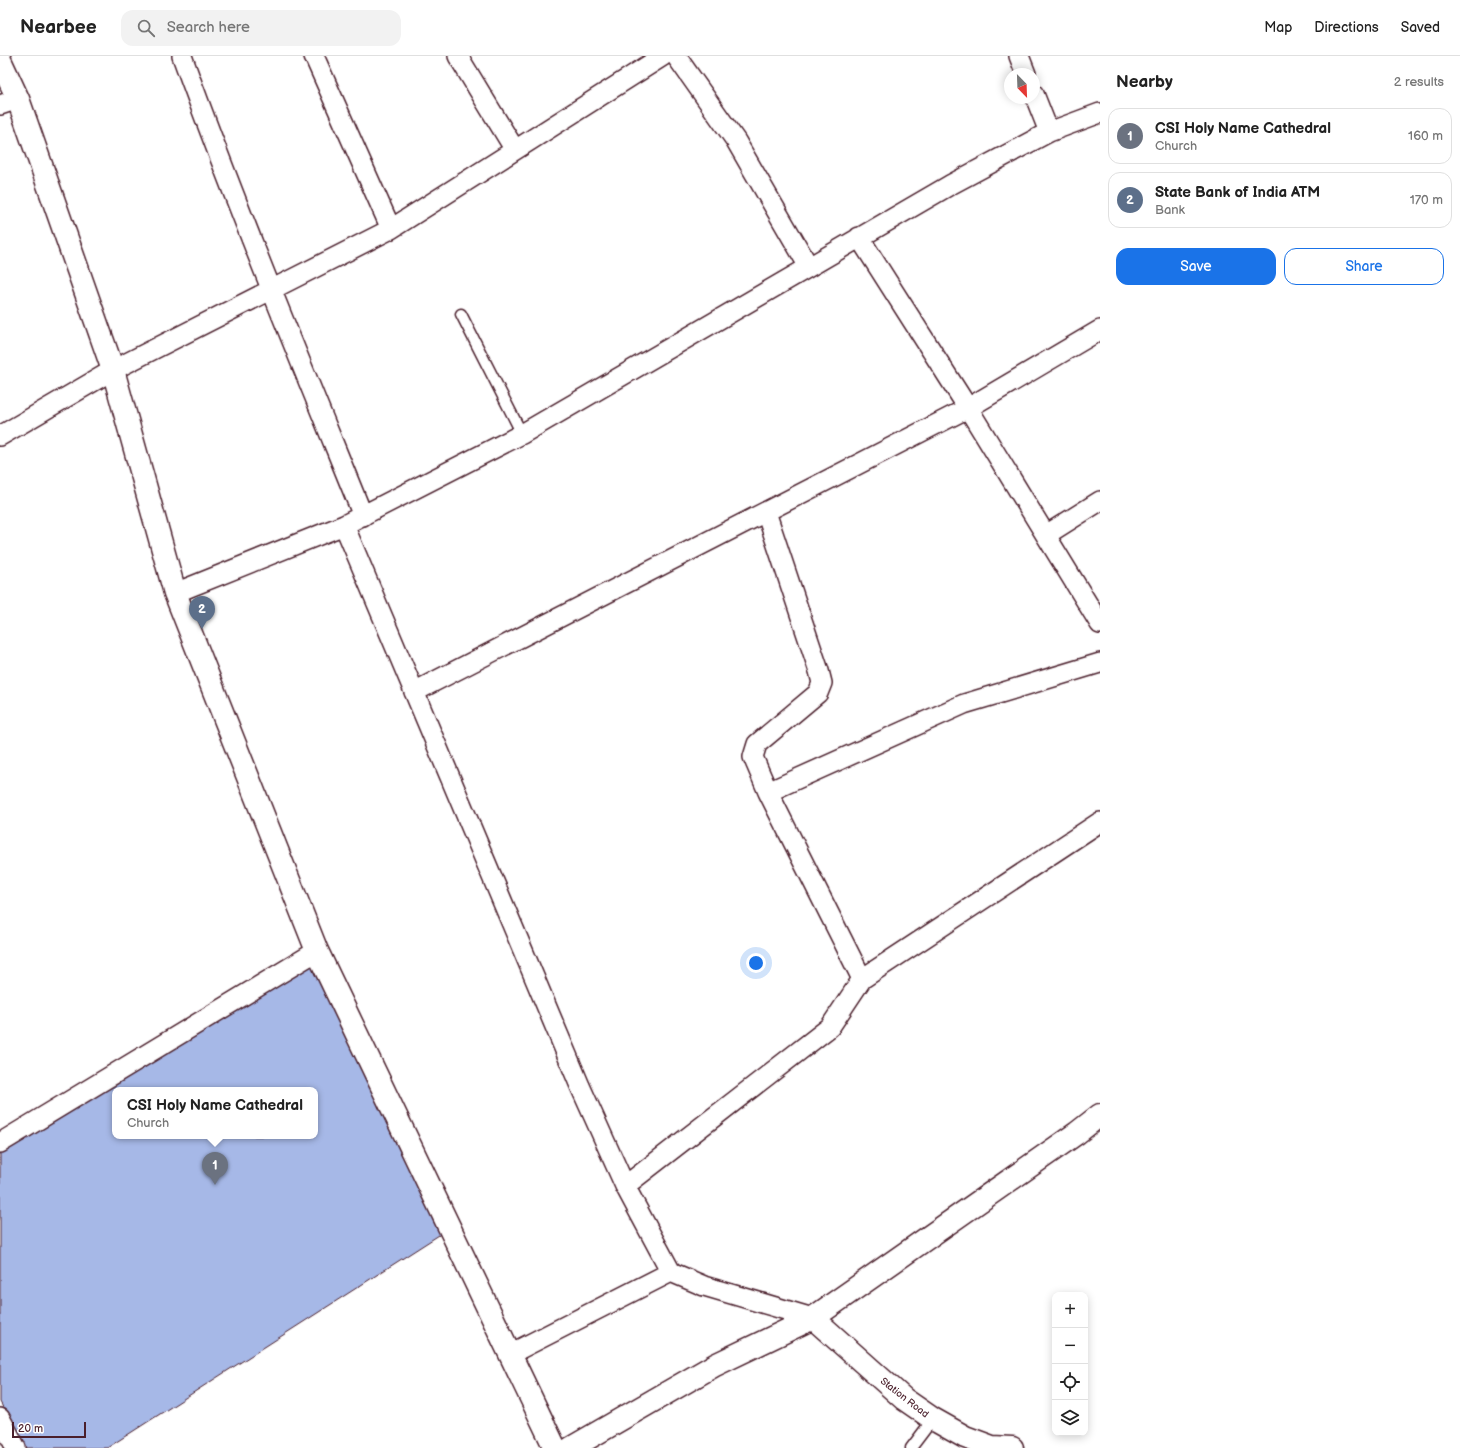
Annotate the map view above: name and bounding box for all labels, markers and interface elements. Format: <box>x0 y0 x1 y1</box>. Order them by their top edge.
search box <box>121 10 401 46</box>
text: Nearbee <box>20 16 97 39</box>
icon: search <box>135 17 157 39</box>
text: Search here <box>167 18 250 37</box>
text: Map <box>1264 19 1292 36</box>
text: Directions <box>1314 19 1379 36</box>
text: Saved <box>1401 19 1440 36</box>
north arrow <box>1004 68 1040 104</box>
text: Nearby <box>1116 72 1173 92</box>
text: 2 results <box>1394 74 1444 90</box>
text: CSI Holy Name Cathedral <box>1155 119 1331 138</box>
text: 1 <box>1127 128 1133 144</box>
text: 160 m <box>1408 128 1443 144</box>
text: Church <box>1155 138 1197 154</box>
text: State Bank of India ATM <box>1155 183 1320 202</box>
text: 2 <box>1126 192 1134 208</box>
text: 170 m <box>1410 192 1443 208</box>
text: Bank <box>1155 202 1185 218</box>
button: Save <box>1116 248 1276 285</box>
button: Share <box>1284 248 1444 285</box>
pin: 2 <box>189 596 215 629</box>
your location <box>746 953 766 973</box>
popup <box>112 1087 318 1139</box>
text: CSI Holy Name Cathedral <box>127 1096 303 1115</box>
text: Church <box>127 1115 169 1131</box>
pin: 1 <box>202 1152 228 1185</box>
map controls <box>1052 1292 1088 1436</box>
button: + <box>1052 1292 1088 1328</box>
button: − <box>1052 1328 1088 1364</box>
button: locate <box>1052 1364 1088 1400</box>
street label: Station Road <box>878 1375 931 1421</box>
button: layers <box>1052 1400 1088 1436</box>
scale bar <box>12 1420 86 1439</box>
text: 20 m <box>18 1422 43 1435</box>

